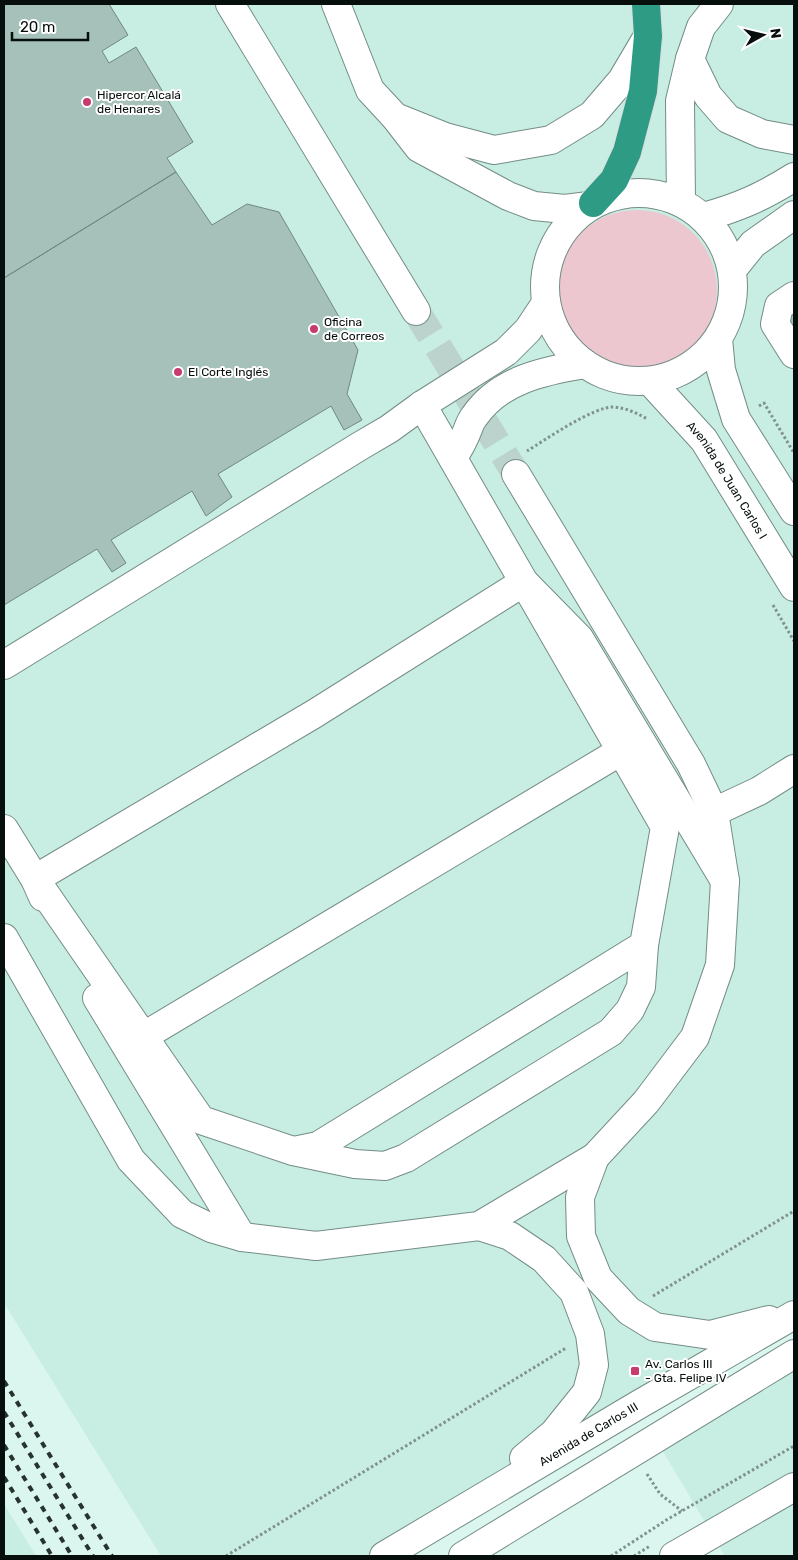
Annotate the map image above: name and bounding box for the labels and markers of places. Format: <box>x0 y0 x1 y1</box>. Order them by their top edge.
place label: Hipercor Alcalá de Henares <box>97 88 181 116</box>
marker: Hipercor Alcalá de Henares <box>81 96 93 108</box>
place label: Oficina de Correos <box>324 315 384 343</box>
marker: Oficina de Correos <box>308 323 320 335</box>
place label: El Corte Inglés <box>188 365 268 379</box>
marker: El Corte Inglés <box>172 366 184 378</box>
place label: Av. Carlos III - Gta. Felipe IV <box>645 1357 727 1385</box>
marker: Av. Carlos III - Gta. Felipe IV <box>629 1365 641 1377</box>

